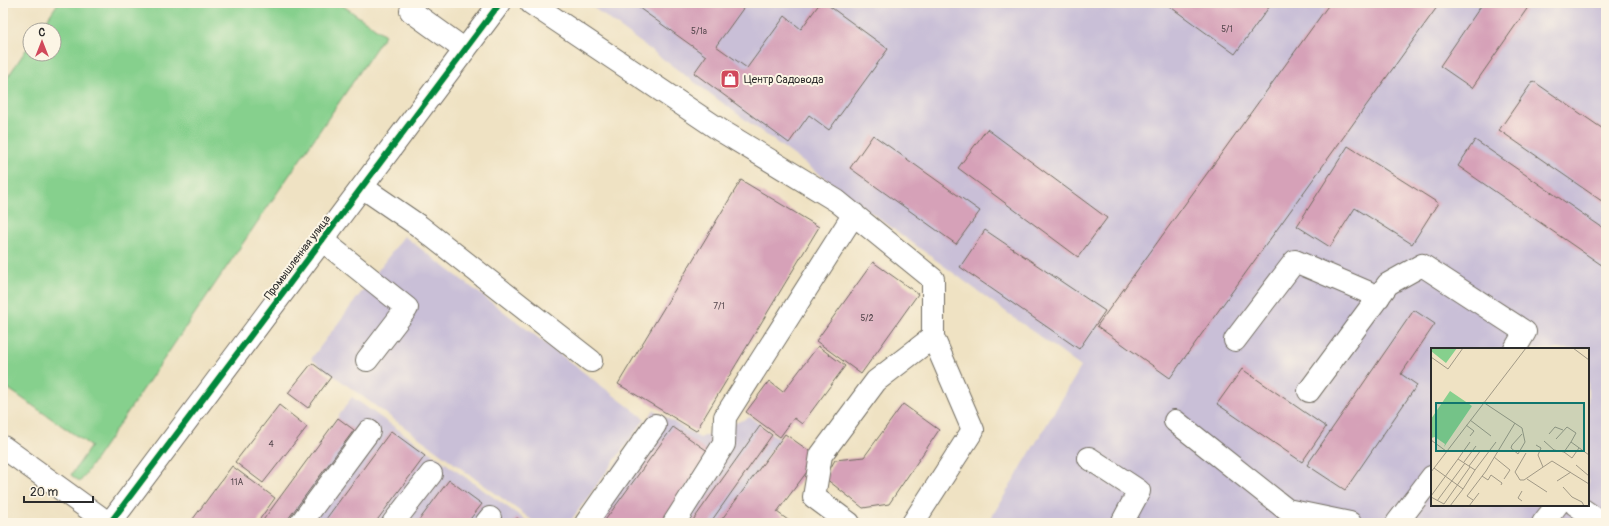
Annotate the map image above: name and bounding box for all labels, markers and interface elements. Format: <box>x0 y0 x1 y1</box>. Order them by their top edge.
north arrow <box>22 22 62 62</box>
house number: 5/1 <box>1221 24 1233 35</box>
text: С <box>39 26 46 39</box>
house number: 5/1а <box>691 26 707 37</box>
shop icon: Центр Садовода <box>719 68 741 90</box>
place label: Центр Садовода <box>744 73 823 86</box>
street label: Промышленная улица <box>261 213 333 302</box>
house number: 7/1 <box>713 301 725 312</box>
house number: 5/2 <box>860 313 874 324</box>
inset map <box>1431 348 1589 506</box>
house number: 4 <box>268 439 274 450</box>
house number: 11А <box>231 477 244 488</box>
scale bar <box>24 478 93 504</box>
text: 20 m <box>30 485 59 500</box>

